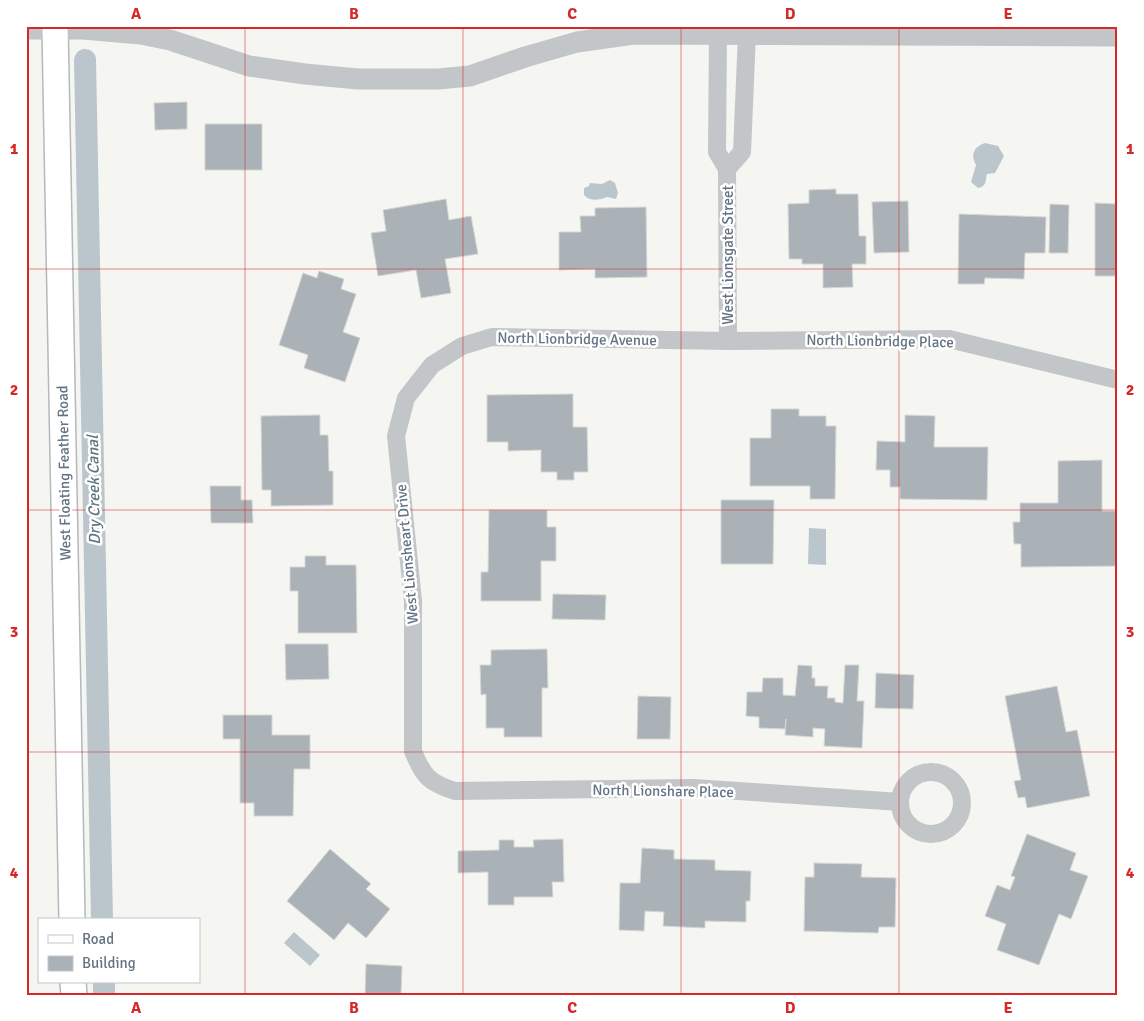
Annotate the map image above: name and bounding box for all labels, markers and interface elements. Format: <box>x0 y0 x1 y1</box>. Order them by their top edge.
text: A <box>131 4 142 24</box>
text: B <box>349 4 359 24</box>
text: C <box>567 4 577 24</box>
text: D <box>785 4 796 24</box>
text: E <box>1003 4 1013 24</box>
text: 1 <box>10 139 19 159</box>
text: 1 <box>1126 139 1135 159</box>
street label: West Lionsgate Street <box>719 185 737 325</box>
street label: North Lionbridge Avenue <box>497 329 657 349</box>
street label: North Lionbridge Place <box>806 331 954 351</box>
text: 2 <box>10 380 18 400</box>
text: 2 <box>1126 380 1134 400</box>
street label: West Floating Feather Road <box>53 385 75 561</box>
water label: Dry Creek Canal <box>83 434 105 545</box>
street label: West Lionsheart Drive <box>392 483 422 625</box>
text: 3 <box>10 622 18 642</box>
text: 3 <box>1126 622 1134 642</box>
street label: North Lionshare Place <box>592 781 734 801</box>
text: 4 <box>10 863 19 883</box>
text: 4 <box>1126 863 1135 883</box>
legend <box>38 918 200 984</box>
text: Road <box>82 930 114 948</box>
text: Building <box>82 954 136 972</box>
text: A <box>131 998 142 1018</box>
text: B <box>349 998 359 1018</box>
text: C <box>567 998 577 1018</box>
text: D <box>785 998 796 1018</box>
text: E <box>1003 998 1013 1018</box>

